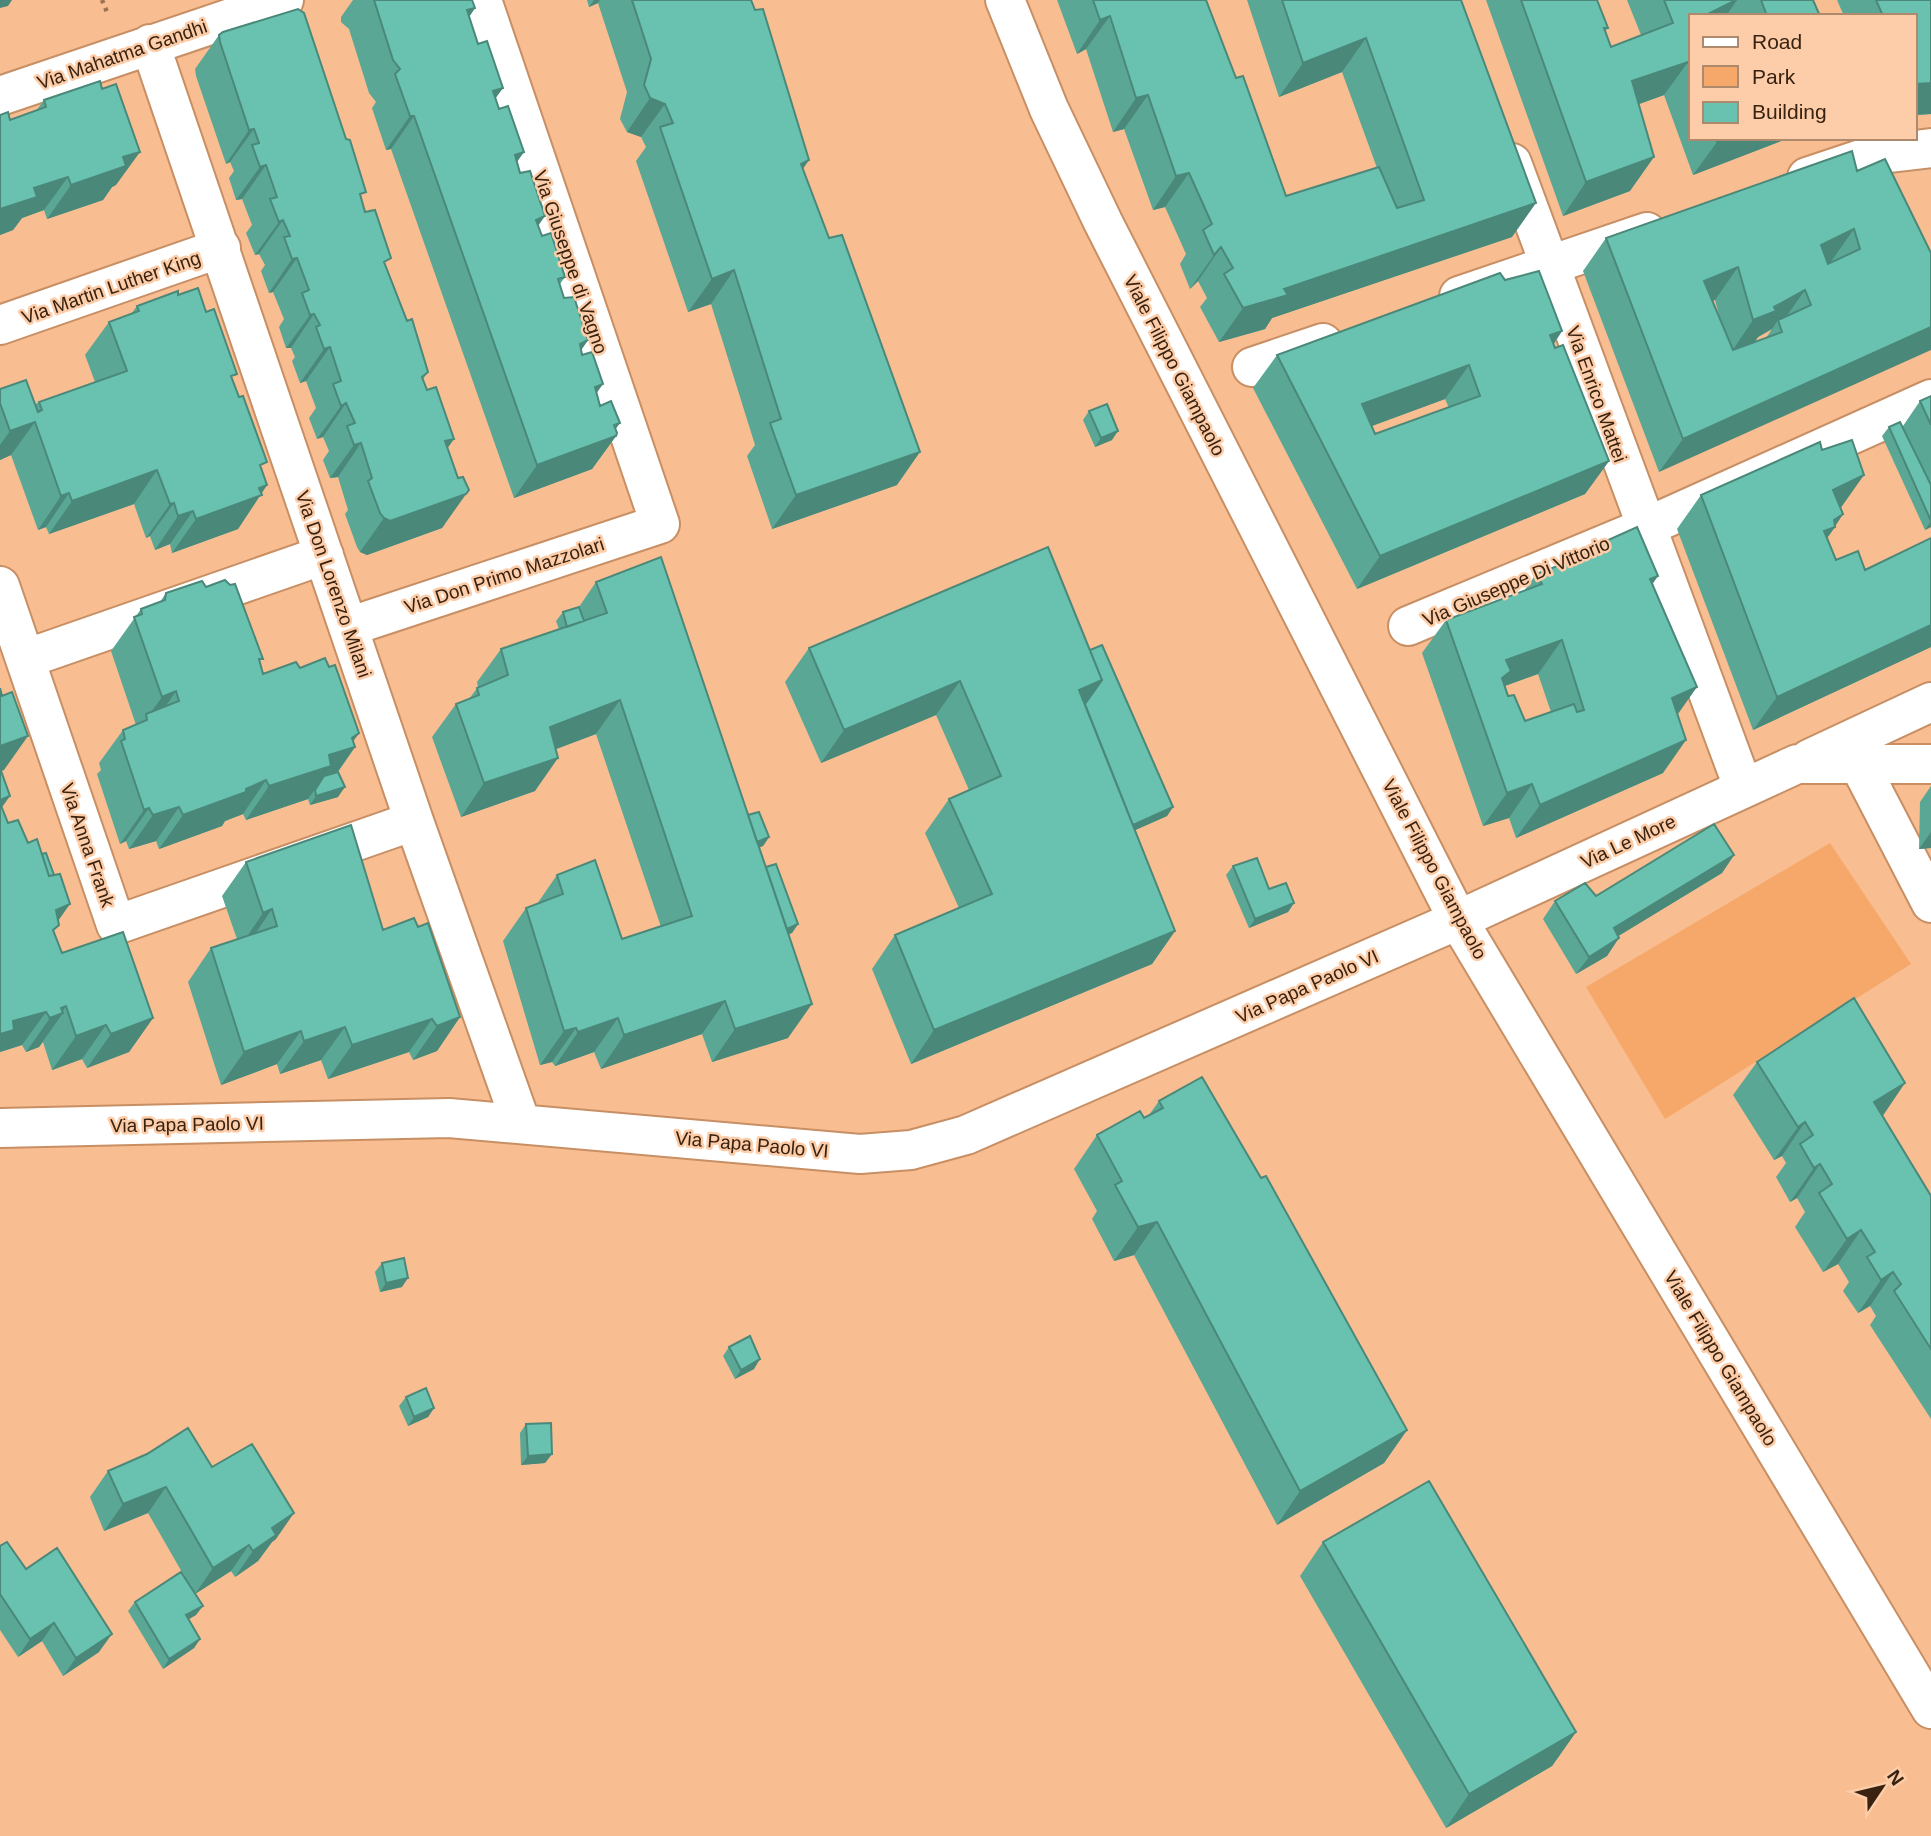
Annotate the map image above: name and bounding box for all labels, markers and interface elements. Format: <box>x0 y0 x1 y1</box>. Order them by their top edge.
legend <box>1689 14 1917 140</box>
street label: Via Mahatma Gandhi <box>35 16 210 93</box>
text: Road <box>1752 30 1802 53</box>
text: Park <box>1752 65 1796 88</box>
text: Building <box>1752 100 1827 123</box>
street label: Via Giuseppe di Vagno <box>529 168 612 357</box>
street label: Via Martin Luther King <box>19 247 203 328</box>
street label: Viale Filippo Giampaolo <box>1120 271 1229 459</box>
street label: Via Enrico Mattei <box>1562 323 1631 465</box>
street label: Via Don Lorenzo Milani <box>292 488 375 680</box>
street label: Via Don Primo Mazzolari <box>402 533 607 618</box>
street label: Via Giuseppe Di Vittorio <box>1420 533 1613 630</box>
street label: Viale Filippo Giampaolo <box>1378 776 1491 963</box>
street label: Via Anna Frank <box>57 780 119 910</box>
street label: Via Le More <box>1578 810 1679 873</box>
street label: Via Papa Paolo VI <box>1233 946 1382 1027</box>
street label: Via Papa Paolo VI <box>110 1113 264 1136</box>
street label: Via Papa Paolo VI <box>674 1127 830 1162</box>
street label: Viale Filippo Giampaolo <box>1660 1267 1781 1450</box>
north arrow <box>1847 1752 1917 1822</box>
text: N <box>1883 1766 1908 1789</box>

